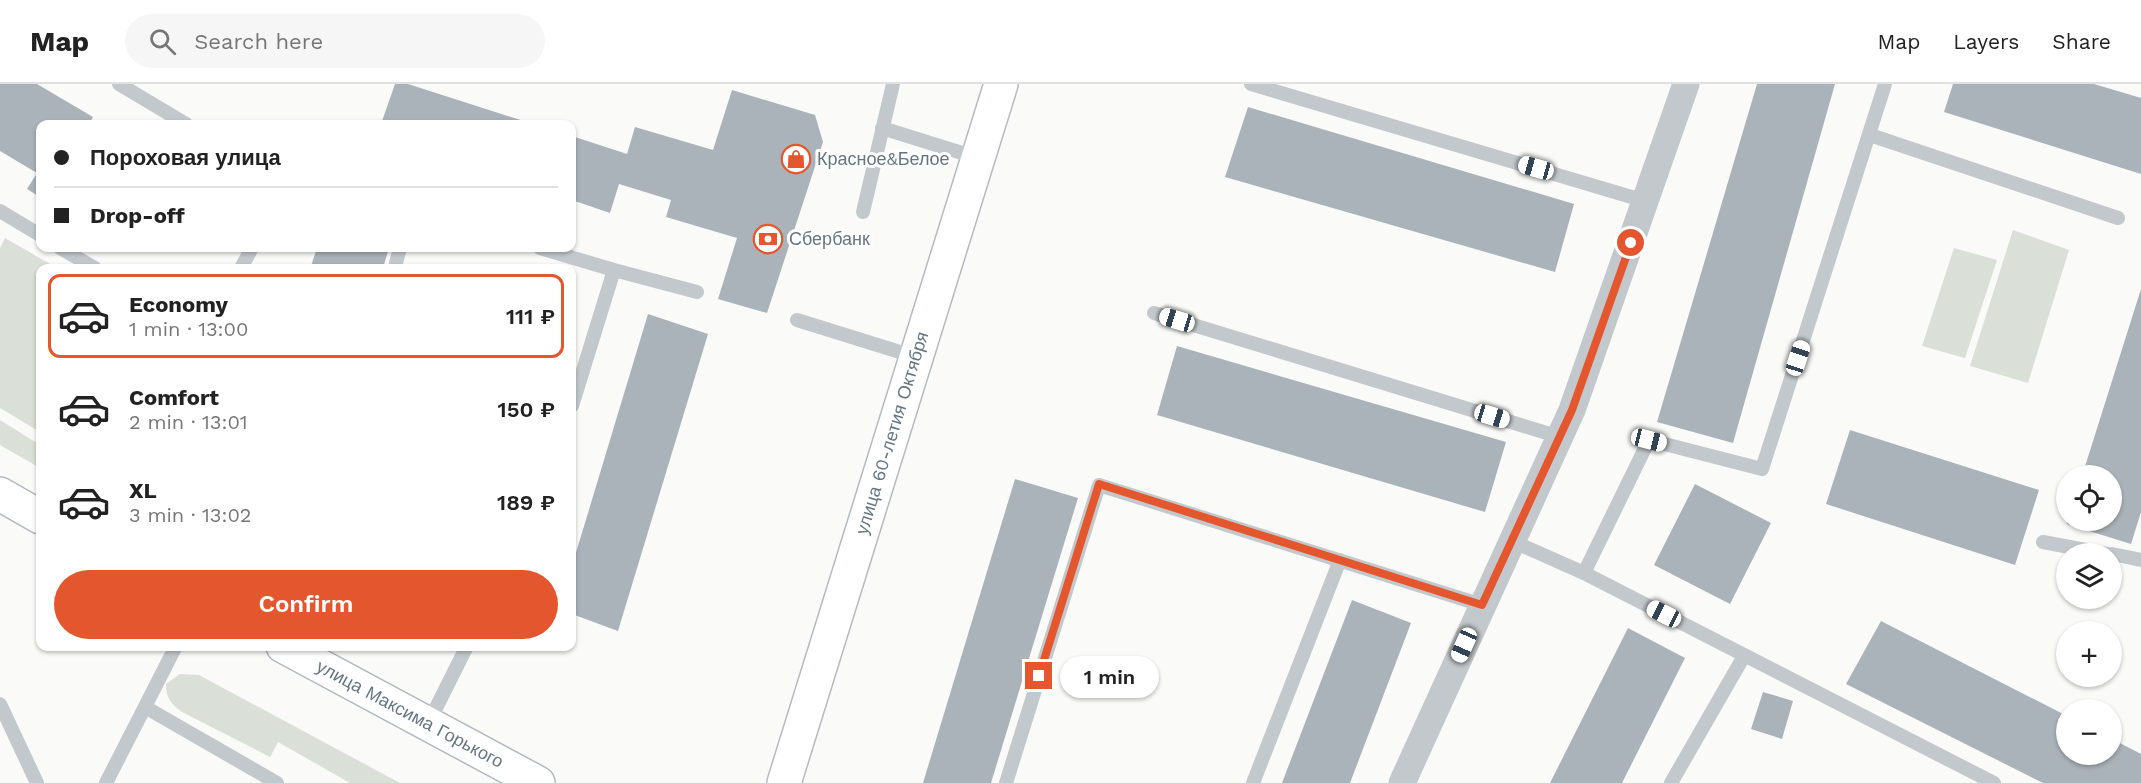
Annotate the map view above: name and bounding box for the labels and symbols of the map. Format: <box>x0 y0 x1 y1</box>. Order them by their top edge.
shop icon: Красное&Белое <box>780 143 812 175</box>
place label: Красное&Белое <box>817 148 950 169</box>
car <box>1516 154 1556 182</box>
bank icon: Сбербанк <box>752 223 784 255</box>
place label: Сбербанк <box>789 228 870 249</box>
route start <box>1617 229 1644 256</box>
car <box>1157 306 1197 334</box>
street label: улица 60-летия Октября <box>851 329 932 537</box>
car <box>1784 338 1812 378</box>
car <box>1472 402 1512 430</box>
car <box>1629 427 1669 453</box>
car <box>1644 598 1684 630</box>
car <box>1448 625 1480 665</box>
street label: улица Максима Горького <box>313 655 507 772</box>
callout: 1 min <box>1060 655 1159 697</box>
route end <box>1025 662 1052 689</box>

